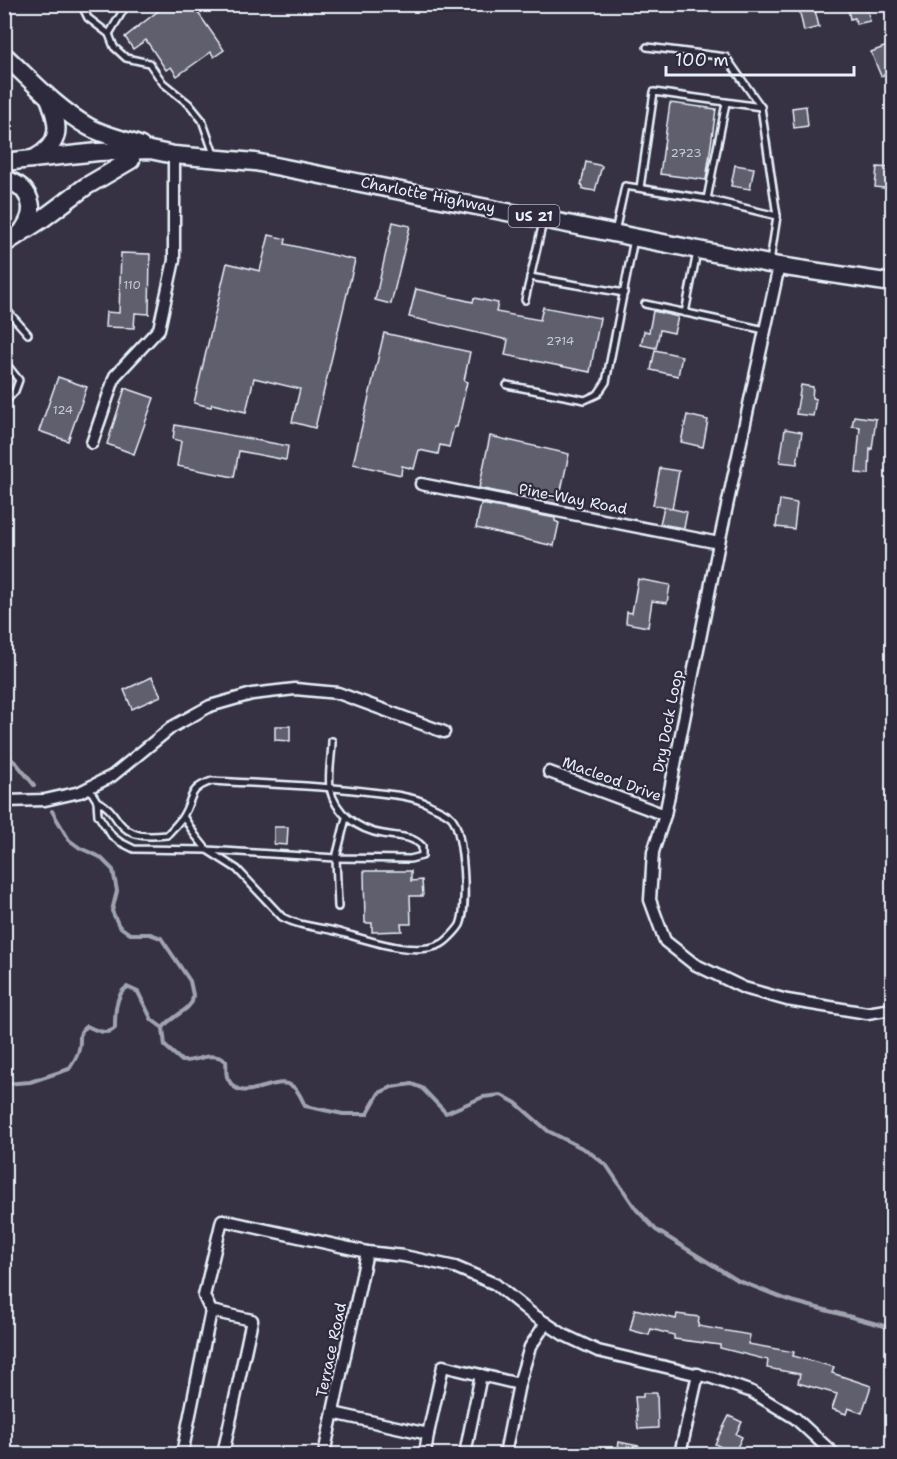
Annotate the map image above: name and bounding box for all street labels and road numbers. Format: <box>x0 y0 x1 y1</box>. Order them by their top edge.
street label: Charlotte Highway <box>359 172 497 218</box>
road number: US 21 <box>508 205 560 227</box>
street label: Pine-Way Road <box>517 479 629 519</box>
street label: Dry Dock Loop <box>648 668 688 774</box>
street label: Macleod Drive <box>560 752 664 806</box>
street label: Terrace Road <box>311 1300 351 1399</box>

